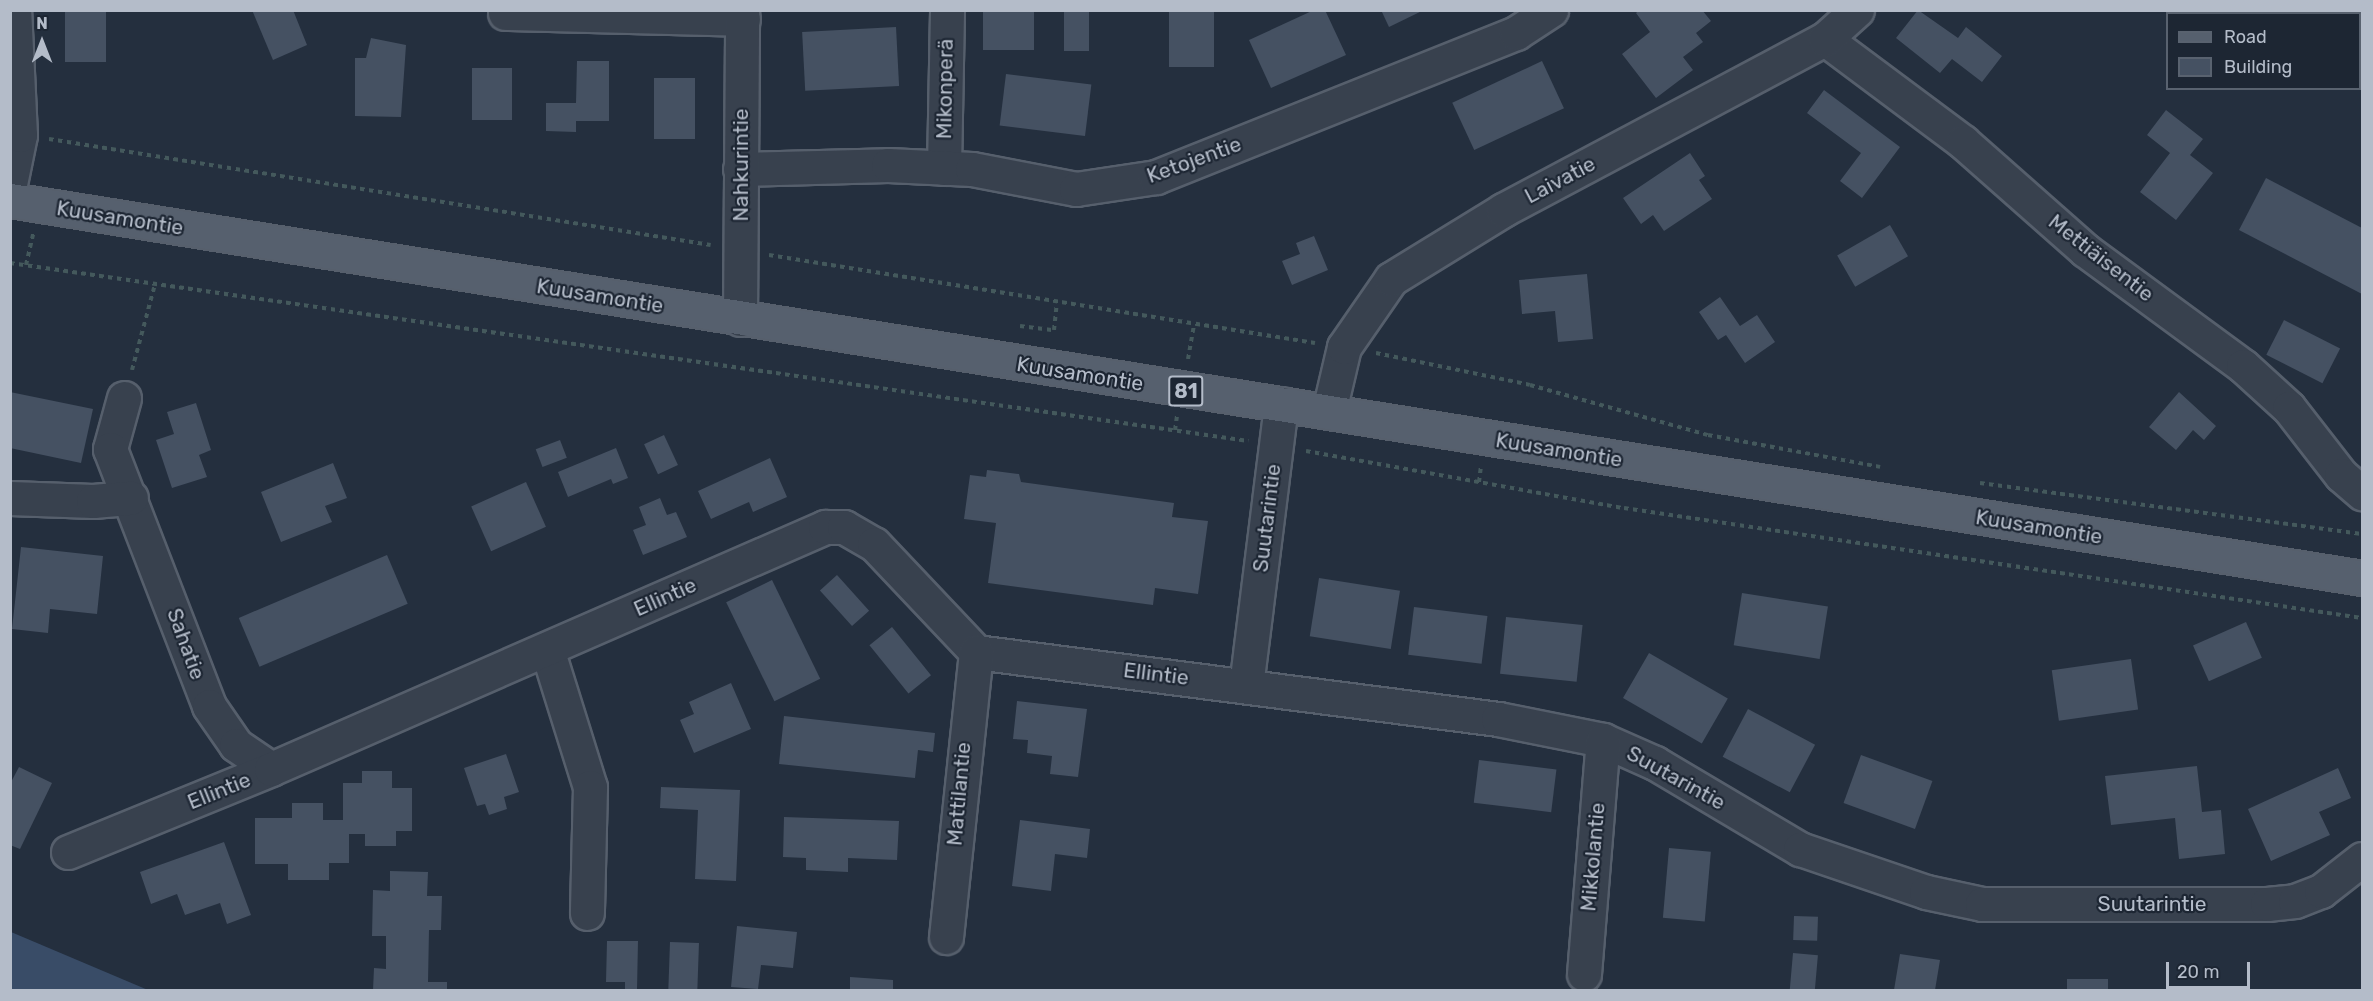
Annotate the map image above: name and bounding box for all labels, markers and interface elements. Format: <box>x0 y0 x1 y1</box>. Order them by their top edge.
north arrow <box>12 12 72 72</box>
legend <box>2166 12 2361 90</box>
text: N <box>36 14 48 33</box>
text: Road <box>2224 26 2267 48</box>
street label: Mikonperä <box>932 39 958 139</box>
text: Building <box>2224 56 2292 78</box>
street label: Nahkurintie <box>728 108 754 222</box>
street label: Ketojentie <box>1143 131 1245 189</box>
street label: Laivatie <box>1520 151 1600 209</box>
street label: Kuusamontie <box>55 196 185 240</box>
street label: Mettiäisentie <box>2043 209 2159 307</box>
street label: Kuusamontie <box>535 274 665 318</box>
street label: Kuusamontie <box>1015 352 1145 396</box>
road number: 81 <box>1168 374 1204 408</box>
street label: Kuusamontie <box>1494 428 1624 472</box>
street label: Suutarintie <box>1248 462 1286 574</box>
street label: Kuusamontie <box>1974 505 2104 549</box>
street label: Ellintie <box>630 572 700 622</box>
street label: Sahatie <box>162 605 210 683</box>
street label: Ellintie <box>1122 657 1190 691</box>
street label: Mattilantie <box>942 741 976 847</box>
street label: Suutarintie <box>1622 741 1730 815</box>
street label: Ellintie <box>184 767 254 815</box>
street label: Mikkolantie <box>1576 801 1610 913</box>
street label: Suutarintie <box>2098 891 2206 917</box>
scale bar <box>2169 950 2253 988</box>
text: 20 m <box>2177 961 2219 983</box>

